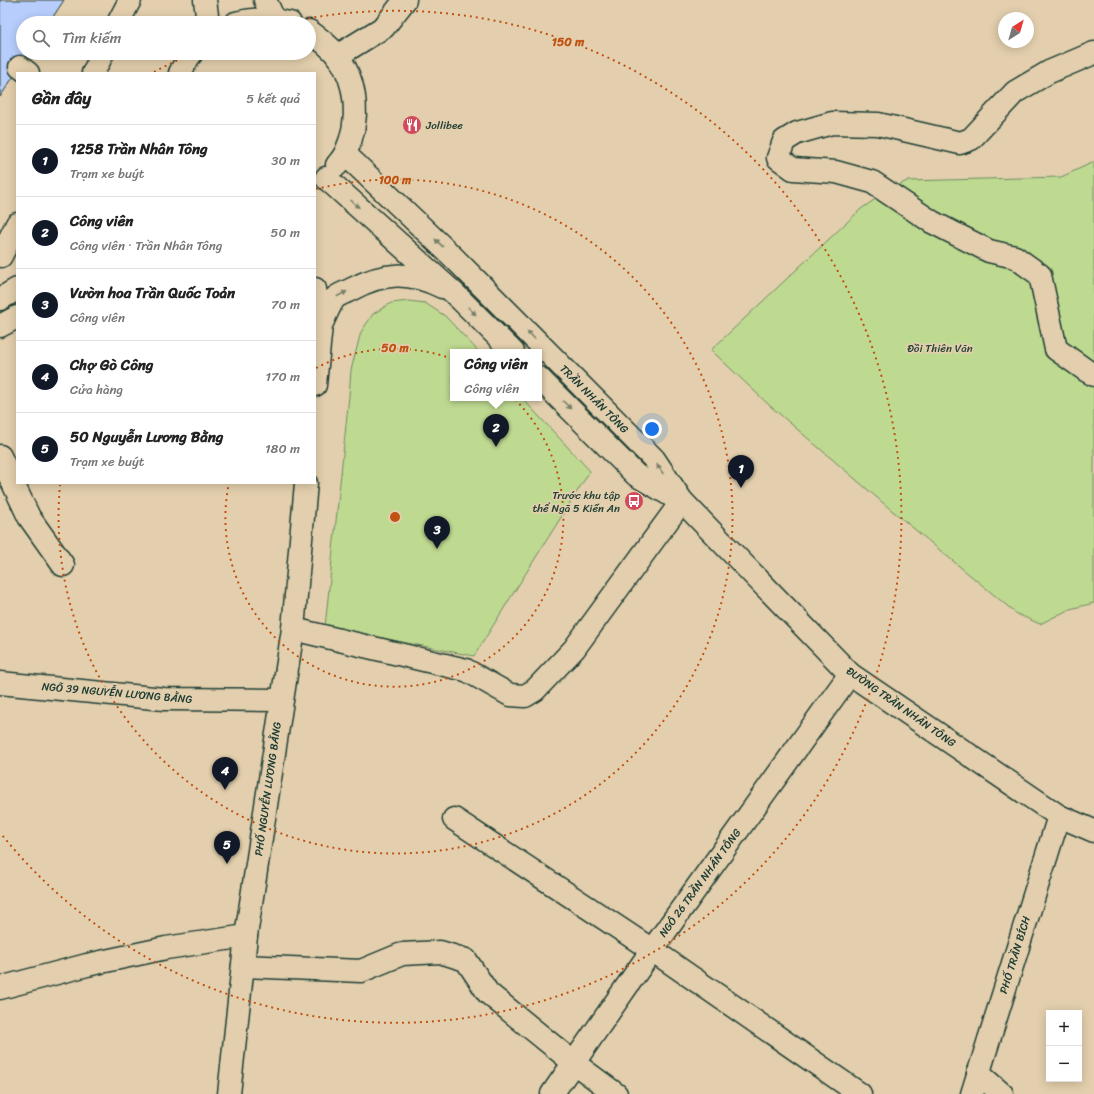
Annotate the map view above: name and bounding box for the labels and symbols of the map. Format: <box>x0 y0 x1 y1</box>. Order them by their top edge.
north arrow <box>998 12 1034 48</box>
text: 150 m <box>552 31 585 53</box>
restaurant icon: Jollibee <box>401 114 423 136</box>
place label: Jollibee <box>425 116 463 135</box>
text: 100 m <box>379 169 412 191</box>
one-way arrow <box>350 200 361 209</box>
one-way arrow <box>434 239 444 248</box>
one-way arrow <box>337 291 348 297</box>
one-way arrow <box>467 306 477 316</box>
one-way arrow <box>526 330 536 340</box>
text: 50 m <box>381 337 409 359</box>
park label: Đồi Thiên Văn <box>907 339 973 358</box>
street label: TRẦN NHÂN TÔNG <box>555 360 633 438</box>
one-way arrow <box>562 400 571 410</box>
pin: 2 <box>483 414 509 447</box>
your location <box>642 419 662 439</box>
pin: 1 <box>728 455 754 488</box>
one-way arrow <box>656 464 664 474</box>
place label: Trước khu tập thể Ngã 5 Kiến An <box>532 486 620 518</box>
bus stop icon: Trước khu tập thể Ngã 5 Kiến An <box>623 490 645 512</box>
centre of rings <box>388 510 402 524</box>
pin: 3 <box>424 516 450 549</box>
street label: ĐƯỜNG TRẦN NHÂN TÔNG <box>842 662 960 752</box>
street label: NGÕ 39 NGUYỄN LƯƠNG BẰNG <box>41 677 193 709</box>
street label: PHỐ NGUYỄN LƯƠNG BẰNG <box>249 721 287 857</box>
pin: 4 <box>212 757 238 790</box>
street label: NGÔ 26 TRẦN NHÂN TÔNG <box>654 825 746 941</box>
pin: 5 <box>214 831 240 864</box>
street label: PHỐ TRẦN BÍCH <box>994 913 1036 996</box>

